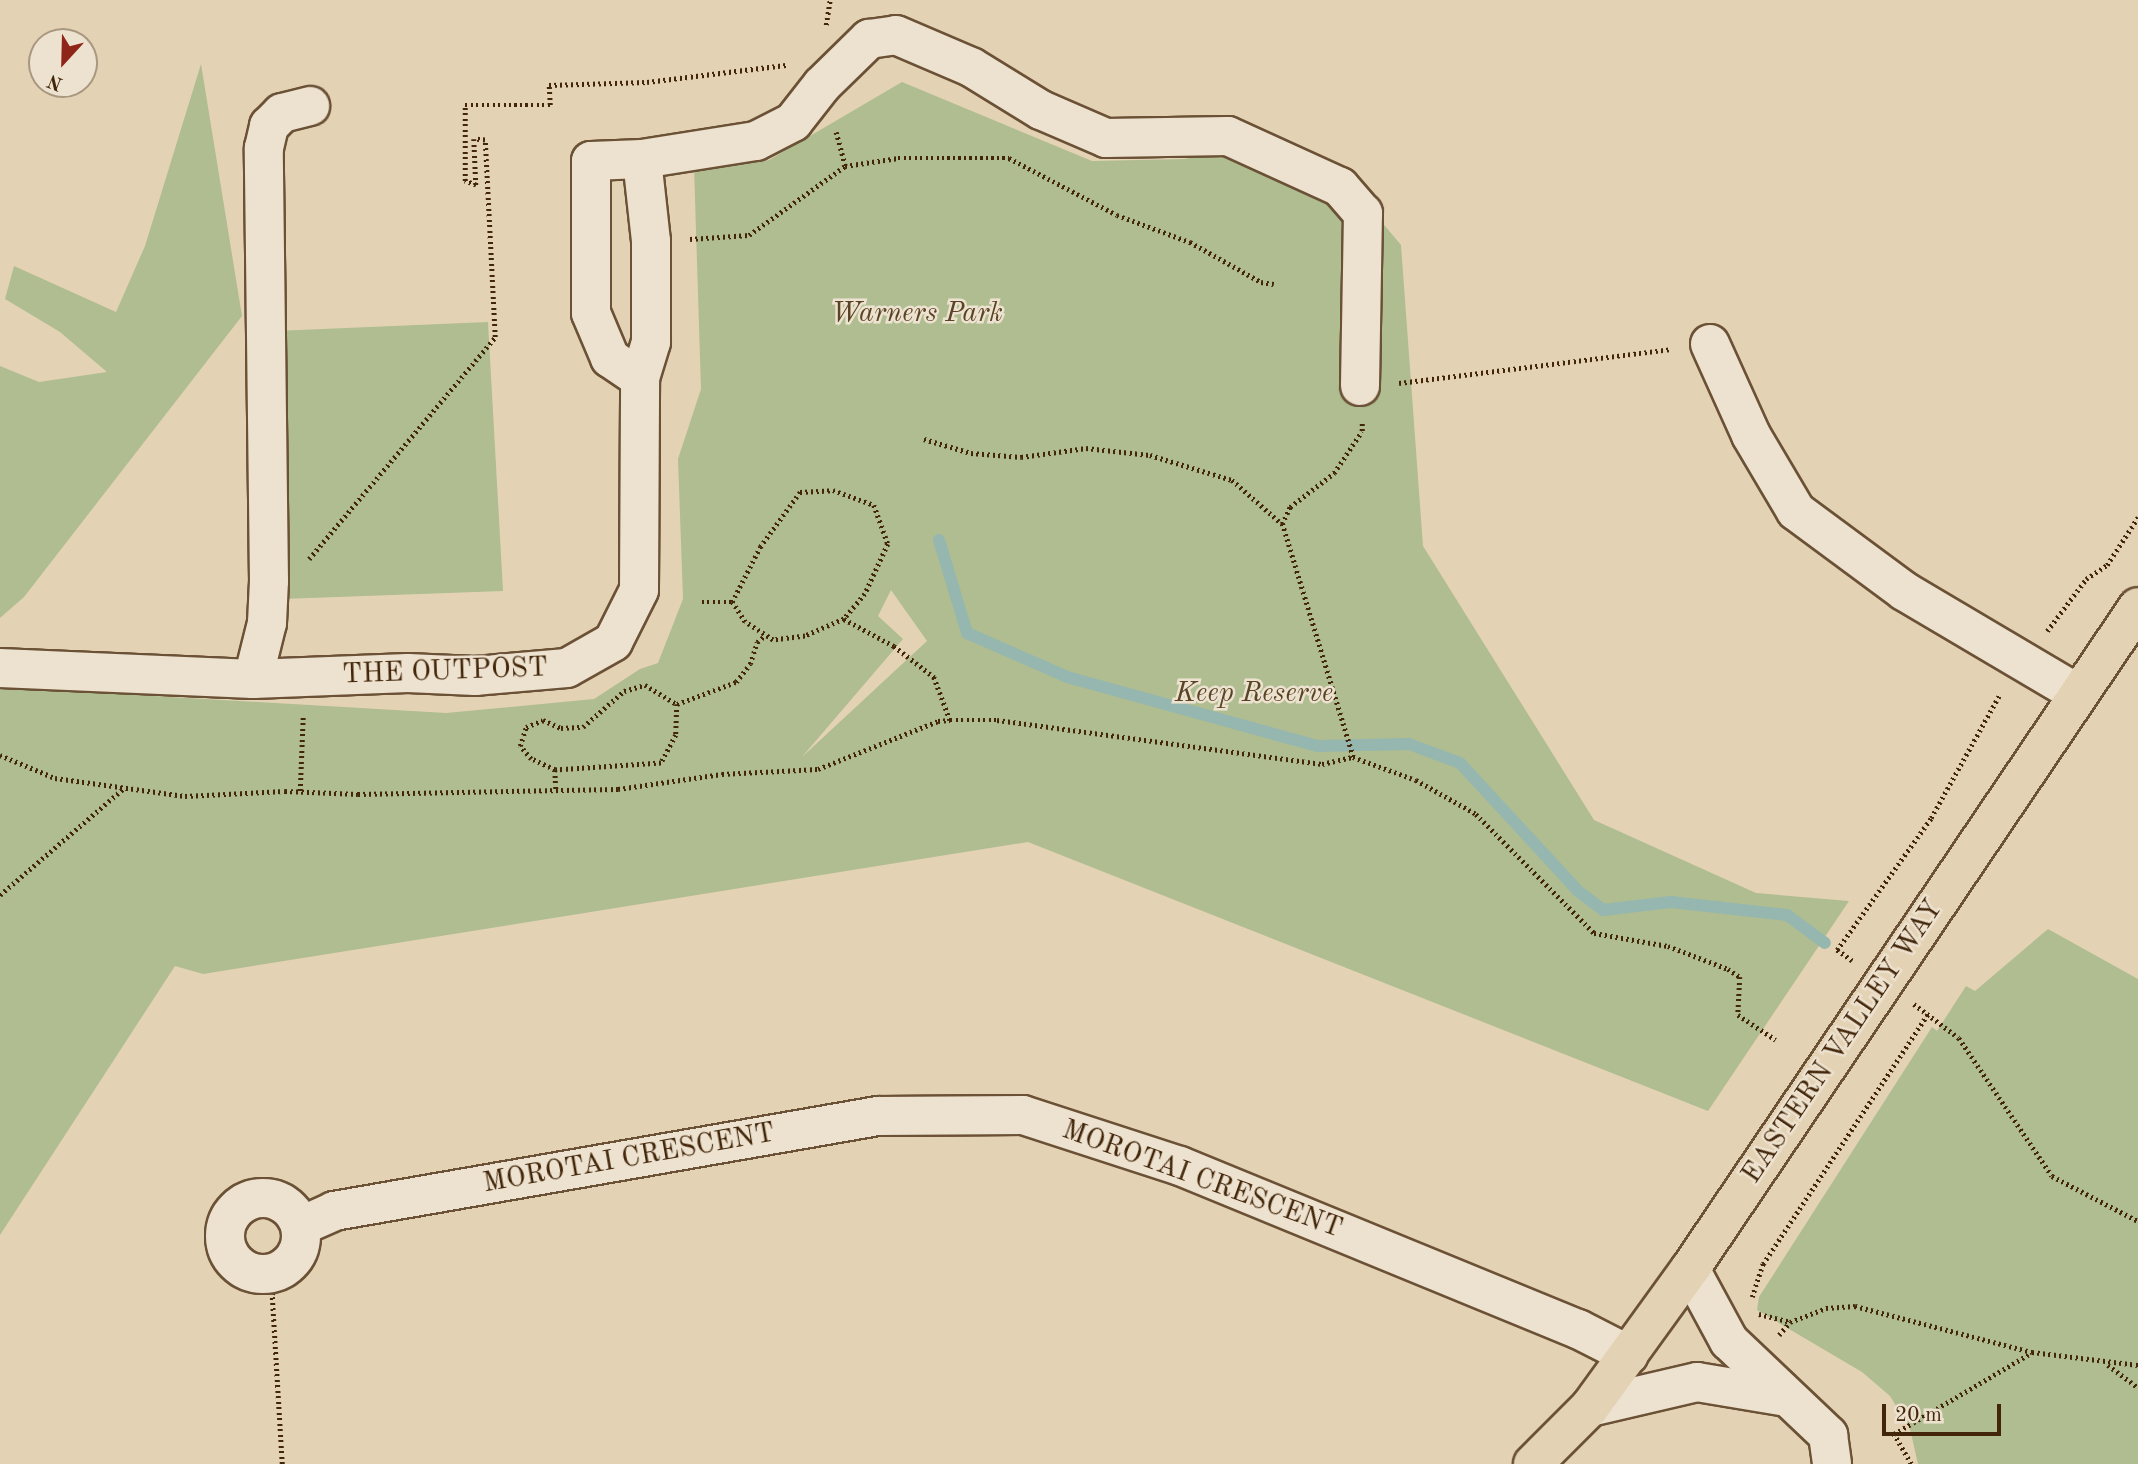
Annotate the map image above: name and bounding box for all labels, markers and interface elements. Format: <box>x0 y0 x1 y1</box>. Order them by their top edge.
north arrow <box>28 28 98 98</box>
text: N <box>45 70 66 93</box>
park label: Warners Park <box>831 297 1003 331</box>
street label: THE OUTPOST <box>342 652 548 692</box>
park label: Keep Reserve <box>1175 677 1333 711</box>
street label: EASTERN VALLEY WAY <box>1735 894 1951 1190</box>
street label: MOROTAI CRESCENT <box>1057 1114 1347 1246</box>
street label: MOROTAI CRESCENT <box>480 1117 778 1201</box>
scale bar <box>1886 1390 2005 1434</box>
text: 20 m <box>1895 1405 1942 1426</box>

